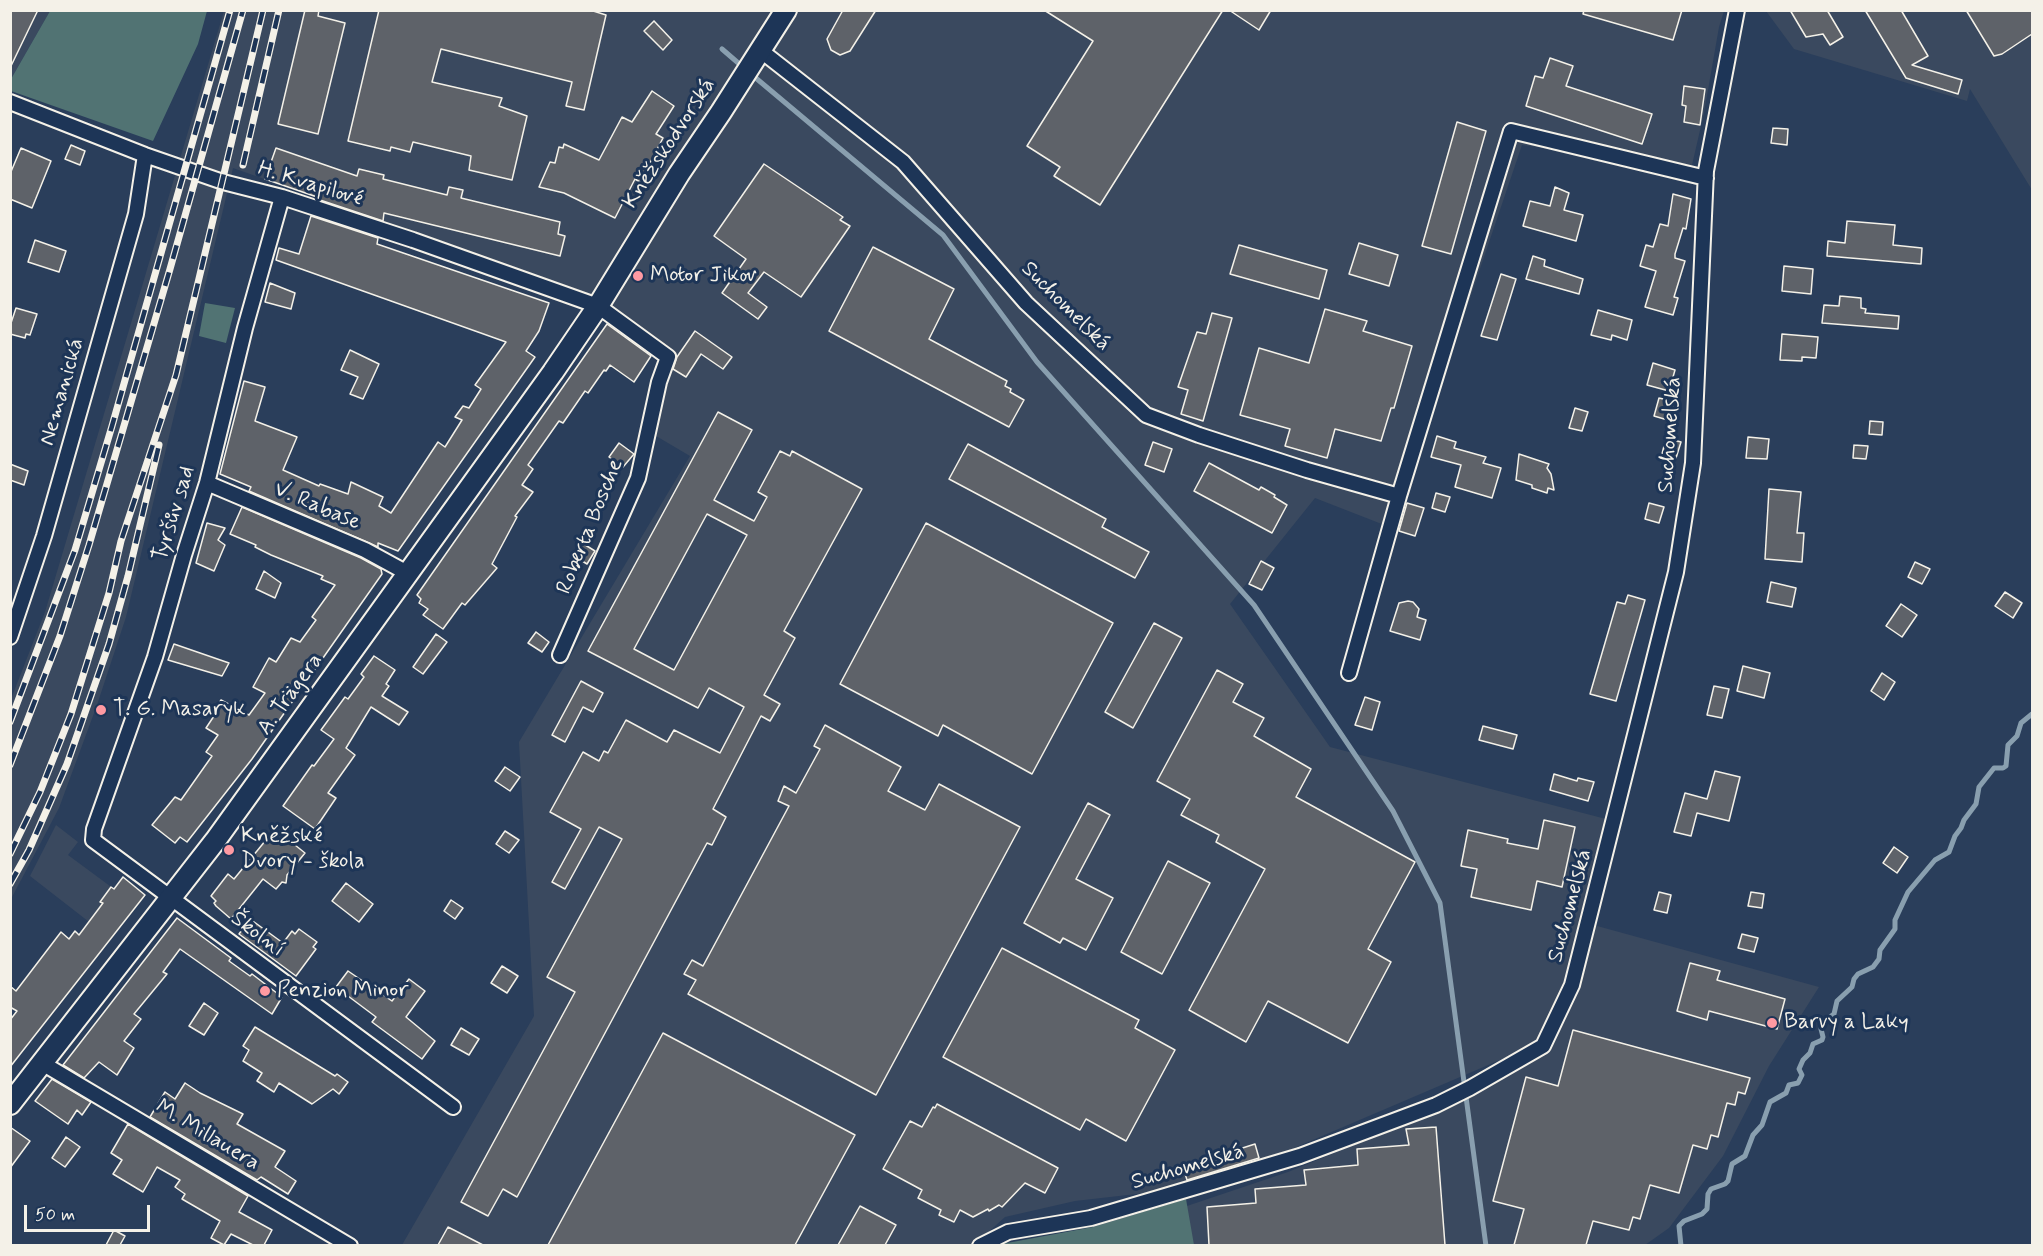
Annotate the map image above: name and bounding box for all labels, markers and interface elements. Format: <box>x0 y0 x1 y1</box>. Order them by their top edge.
street label: Kněžskodvorská <box>618 74 722 214</box>
street label: H. Kvapilové <box>254 156 366 214</box>
street label: Suchomelská <box>1015 257 1115 357</box>
place label: Motor Jikov <box>650 263 757 289</box>
marker: Motor Jikov <box>631 269 645 283</box>
street label: Nemanická <box>35 335 91 449</box>
street label: Suchomelská <box>1654 376 1688 494</box>
street label: Roberta Bosche <box>552 456 630 598</box>
street label: Tyršův sad <box>148 463 202 565</box>
street label: V. Rabase <box>270 477 364 537</box>
street label: A. Trägera <box>252 649 330 741</box>
place label: T. G. Masaryk <box>113 697 246 723</box>
marker: T. G. Masaryk <box>94 703 108 717</box>
place label: Kněžské Dvory - škola <box>241 824 365 876</box>
marker: Kněžské Dvory - škola <box>222 843 236 857</box>
street label: Suchomelská <box>1543 847 1599 965</box>
street label: Školní <box>225 906 289 964</box>
place label: Penzion Minor <box>277 978 408 1004</box>
marker: Penzion Minor <box>258 984 272 998</box>
place label: Barvy a Laky <box>1784 1010 1909 1036</box>
marker: Barvy a Laky <box>1765 1016 1779 1030</box>
street label: M. Millauera <box>150 1095 264 1177</box>
street label: Suchomelská <box>1129 1139 1247 1197</box>
scale bar <box>27 1193 153 1231</box>
text: 50 m <box>35 1203 75 1227</box>

